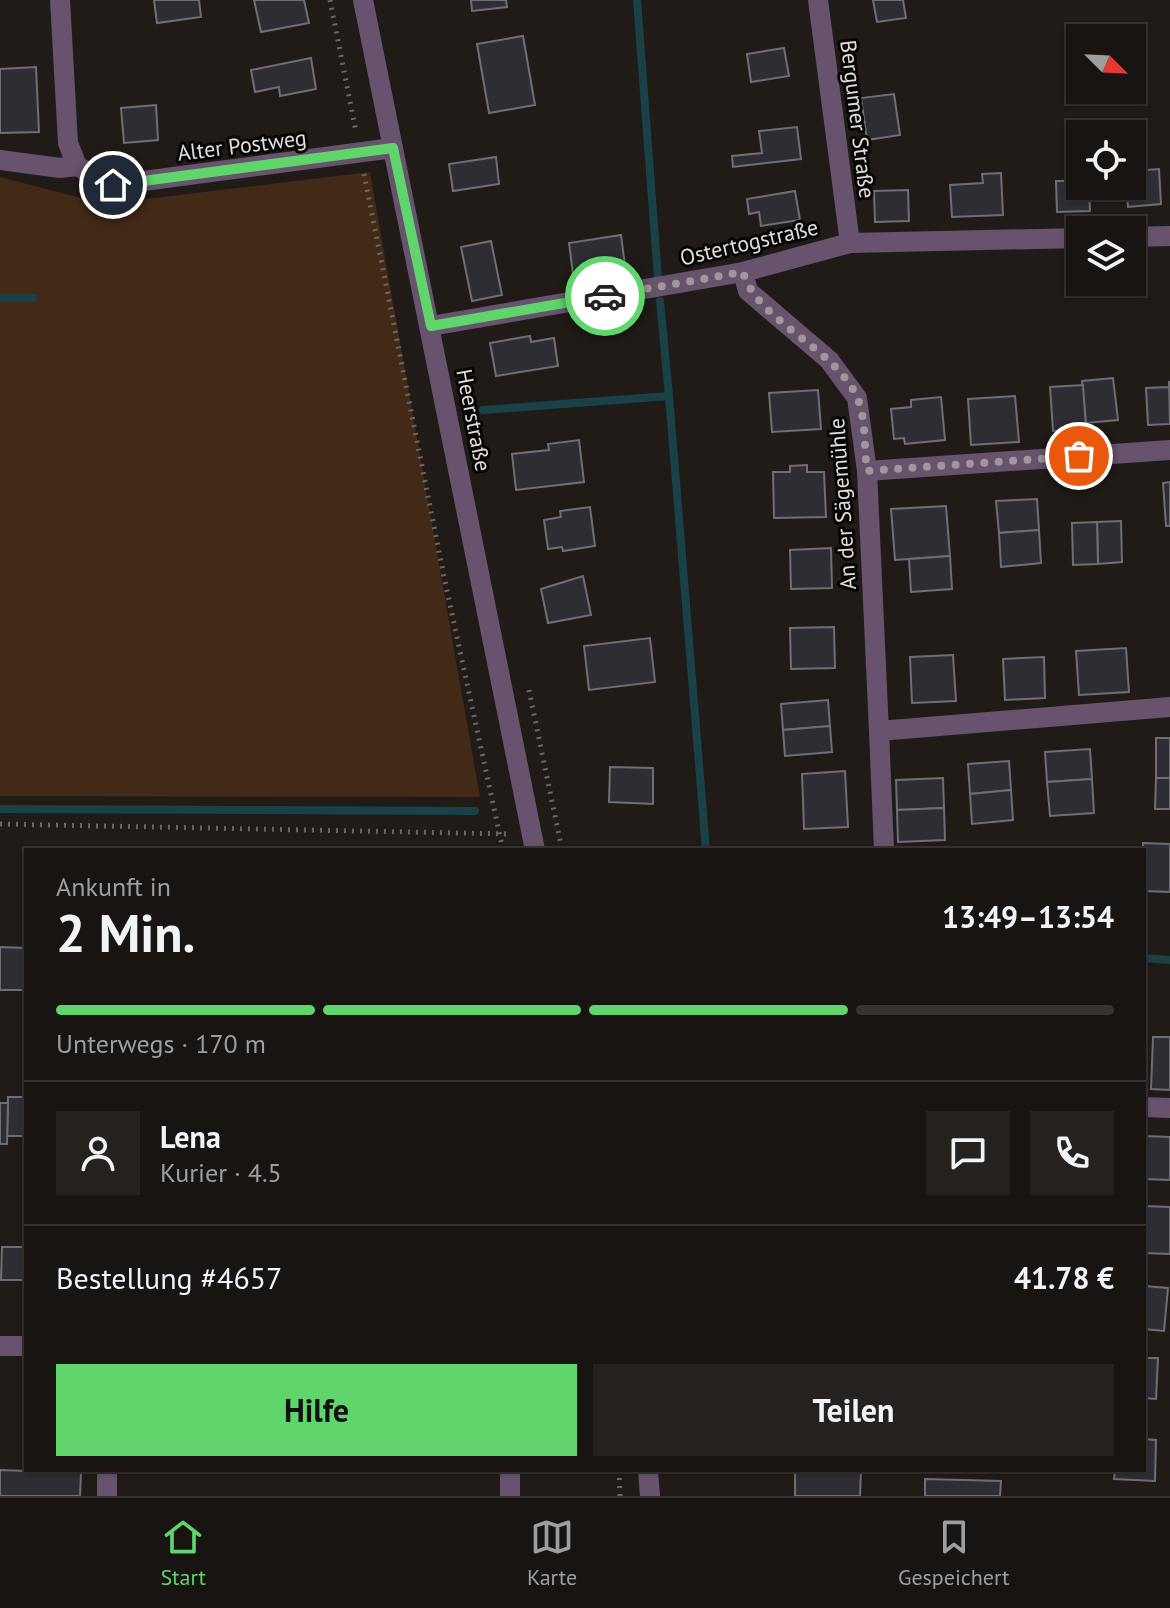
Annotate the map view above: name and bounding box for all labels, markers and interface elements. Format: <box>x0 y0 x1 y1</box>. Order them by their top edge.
north arrow <box>1066 24 1146 104</box>
map controls <box>1066 24 1146 296</box>
street label: Bergumer Straße <box>834 38 882 200</box>
button: locate <box>1066 120 1146 200</box>
street label: Alter Postweg <box>176 123 308 167</box>
pin <box>79 151 147 219</box>
icon: home <box>91 163 135 207</box>
street label: Ostertogstraße <box>677 213 821 271</box>
button: layers <box>1066 216 1146 296</box>
courier <box>565 256 645 336</box>
icon: car <box>583 274 627 318</box>
street label: Heerstraße <box>450 366 498 474</box>
street label: An der Sägemühle <box>822 417 862 591</box>
pin <box>1045 422 1113 490</box>
icon: bag <box>1057 434 1101 478</box>
text: Ankunft in <box>56 870 171 903</box>
text: 13:49–13:54 <box>942 897 1114 936</box>
text: 2 Min. <box>56 899 195 966</box>
text: Unterwegs · 170 m <box>56 1027 266 1060</box>
button: person <box>56 1111 140 1195</box>
button: chat <box>926 1111 1010 1195</box>
button: phone <box>1030 1111 1114 1195</box>
text: Lena <box>160 1117 221 1156</box>
text: Kurier · 4.5 <box>160 1156 282 1189</box>
text: Bestellung #4657 <box>56 1258 282 1297</box>
text: 41.78 € <box>1014 1258 1114 1297</box>
button: Hilfe <box>56 1364 577 1456</box>
button: Teilen <box>593 1364 1114 1456</box>
tab: Start <box>160 1515 206 1591</box>
tab: Karte <box>527 1515 577 1591</box>
tab: Gespeichert <box>898 1515 1010 1591</box>

